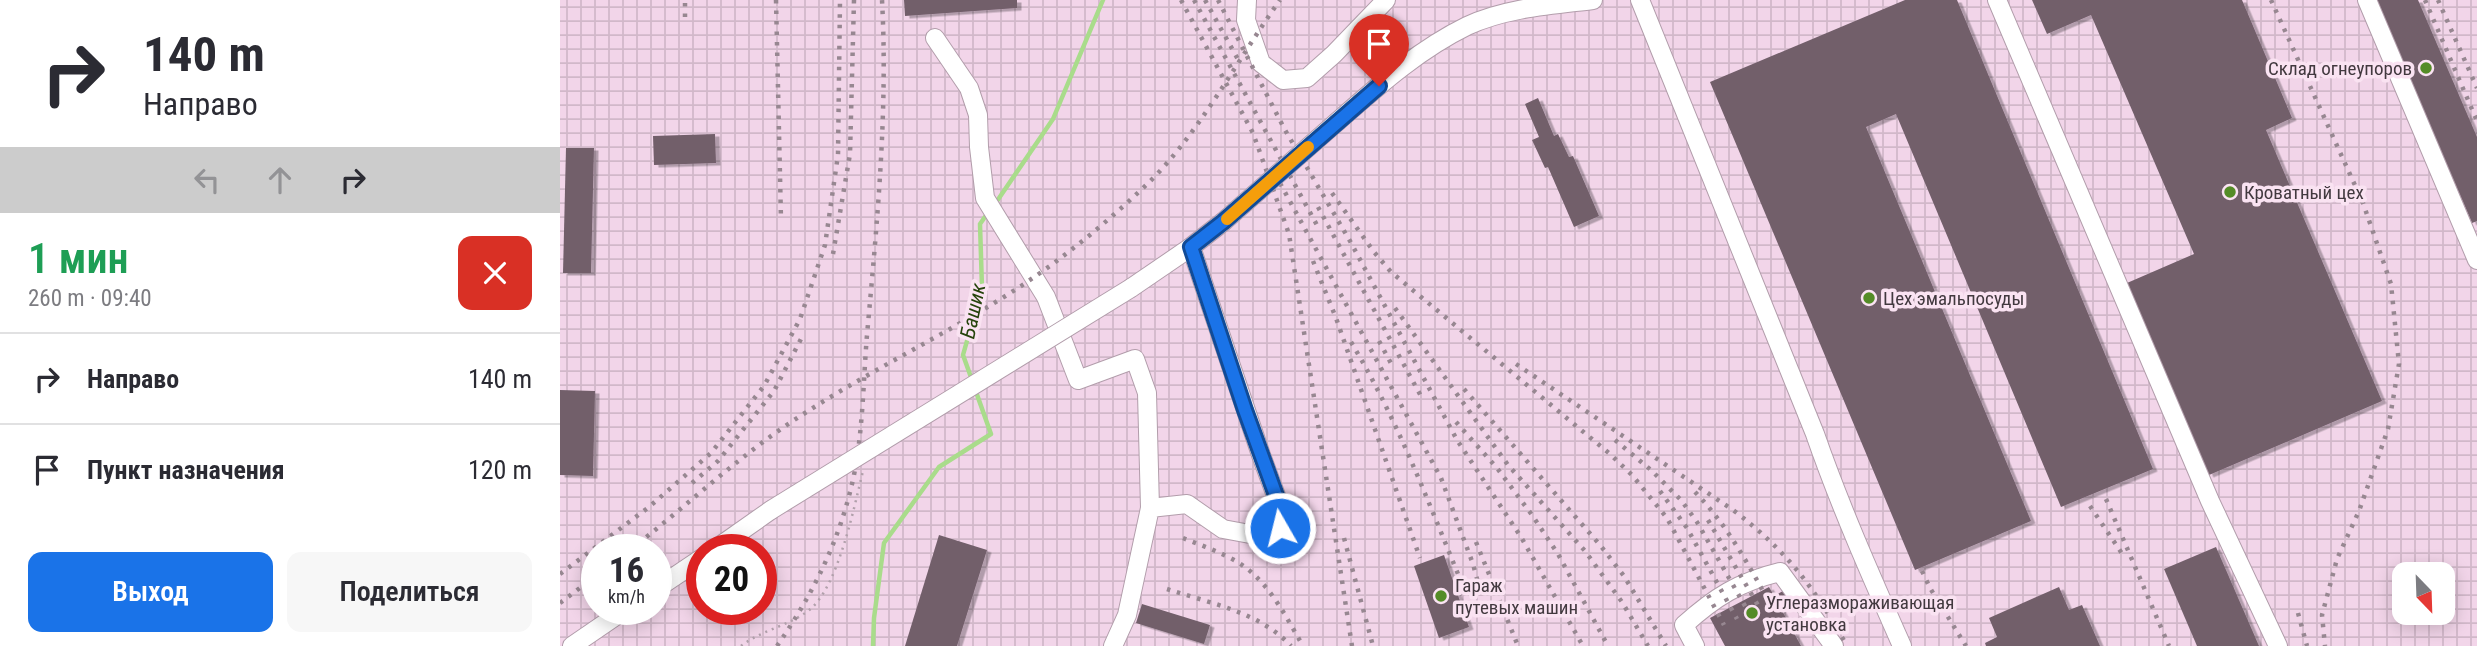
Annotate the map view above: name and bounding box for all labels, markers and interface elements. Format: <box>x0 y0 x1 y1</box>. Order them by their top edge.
pin <box>1349 14 1409 86</box>
icon: arrive <box>1360 25 1398 63</box>
text: 140 m <box>143 26 265 83</box>
icon: right <box>28 28 119 119</box>
place label: Склад огнеупоров <box>2268 57 2412 80</box>
marker: Склад огнеупоров <box>2418 60 2434 76</box>
text: Направо <box>143 85 258 123</box>
icon: left <box>188 161 226 199</box>
icon: ahead <box>261 161 299 199</box>
icon: right <box>334 161 372 199</box>
place label: Кроватный цех <box>2244 181 2364 204</box>
marker: Кроватный цех <box>2222 184 2238 200</box>
text: 1 мин <box>28 234 129 283</box>
button: close <box>458 236 532 310</box>
water label: Башик <box>955 280 991 341</box>
text: 260 m · 09:40 <box>28 285 152 312</box>
place label: Цех эмальпосуды <box>1883 287 2024 310</box>
marker: Цех эмальпосуды <box>1861 290 1877 306</box>
icon: right <box>28 360 66 398</box>
text: Направо <box>87 364 179 394</box>
text: 140 m <box>468 364 532 394</box>
icon: arrive <box>28 451 66 489</box>
text: Пункт назначения <box>87 455 285 485</box>
text: 120 m <box>468 455 532 485</box>
position arrow <box>1243 491 1317 565</box>
speed limit sign: 20 <box>686 534 777 625</box>
text: 16 <box>609 550 644 591</box>
button: Выход <box>28 552 273 632</box>
button: Поделиться <box>287 552 532 632</box>
north arrow <box>2392 562 2455 625</box>
map controls <box>2392 562 2455 625</box>
place label: Гараж путевых машин <box>1455 574 1578 619</box>
text: km/h <box>608 586 645 607</box>
marker: Гараж путевых машин <box>1433 588 1449 604</box>
place label: Углеразмораживающая установка <box>1766 591 1954 636</box>
marker: Углеразмораживающая установка <box>1744 605 1760 621</box>

